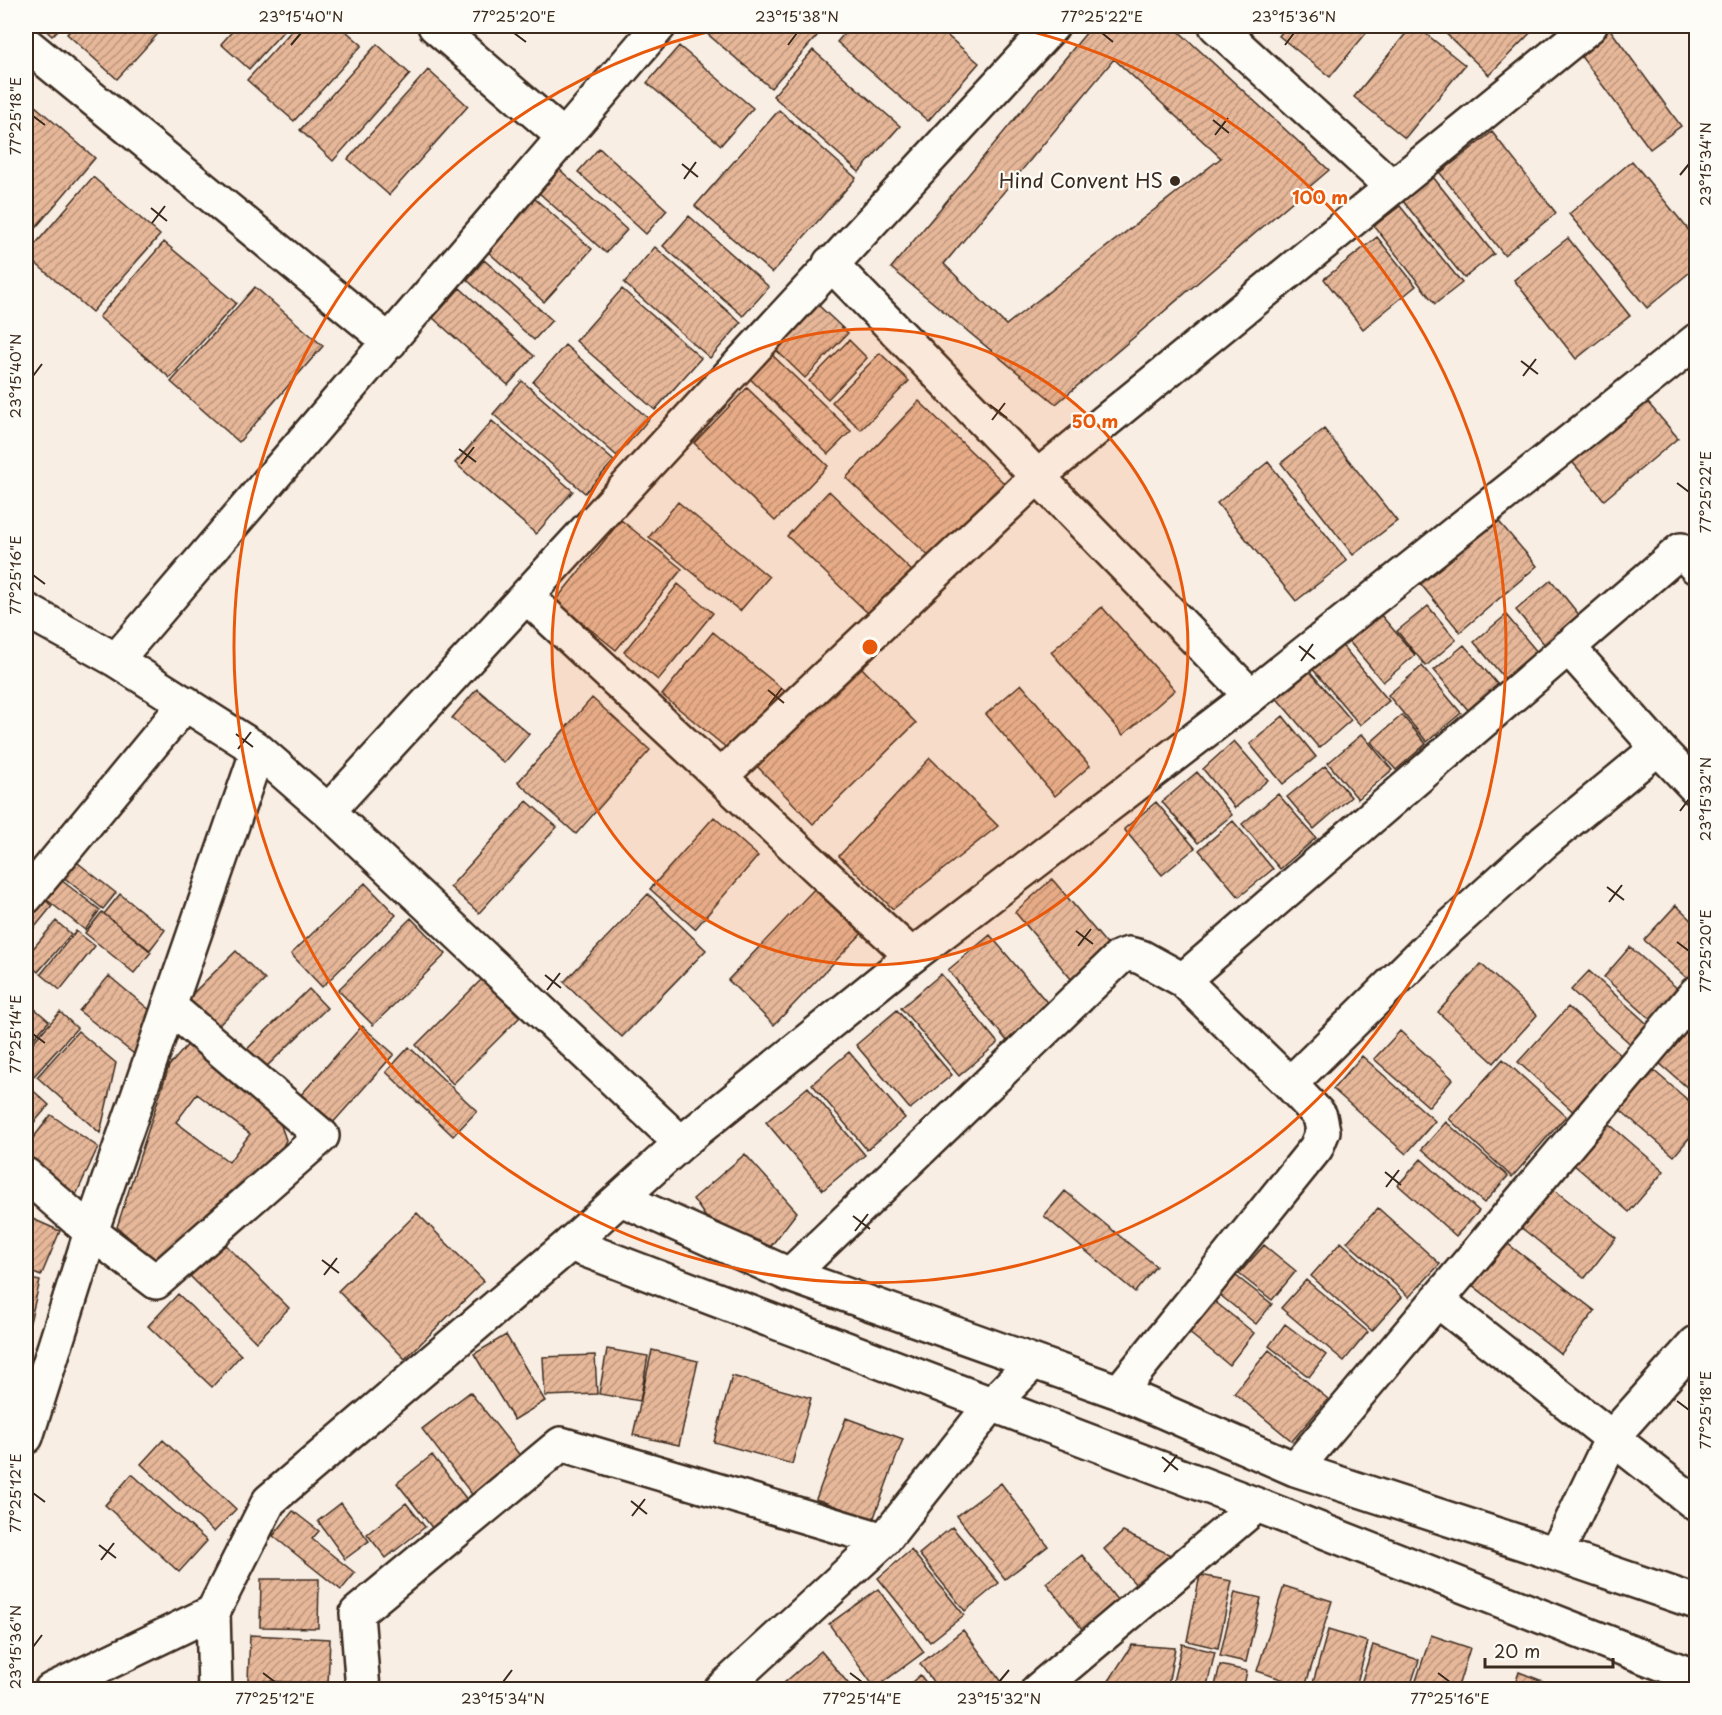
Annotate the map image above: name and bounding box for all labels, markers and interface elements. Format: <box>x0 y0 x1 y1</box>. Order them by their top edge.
text: 23°15'40"N <box>259 4 343 27</box>
text: 77°25'20"E <box>472 4 556 27</box>
text: 23°15'38"N <box>755 4 839 27</box>
text: 77°25'22"E <box>1061 4 1143 27</box>
text: 23°15'36"N <box>1252 4 1336 27</box>
text: 77°25'18"E <box>3 77 26 155</box>
text: 23°15'34"N <box>1693 122 1716 206</box>
place label: Hind Convent HS <box>999 165 1163 195</box>
marker: Hind Convent HS <box>1168 174 1182 188</box>
text: 100 m <box>1292 183 1348 210</box>
text: 23°15'40"N <box>3 334 26 418</box>
text: 50 m <box>1072 407 1118 434</box>
text: 77°25'22"E <box>1693 451 1716 533</box>
text: 77°25'16"E <box>3 535 26 615</box>
centre of rings <box>860 637 880 657</box>
text: 23°15'32"N <box>1693 757 1716 841</box>
text: 77°25'20"E <box>1693 909 1716 993</box>
text: 77°25'14"E <box>3 995 26 1073</box>
text: 77°25'18"E <box>1693 1371 1716 1449</box>
text: 77°25'12"E <box>3 1453 26 1533</box>
text: 23°15'36"N <box>3 1605 26 1689</box>
scale bar <box>1485 1631 1612 1669</box>
text: 20 m <box>1494 1637 1540 1664</box>
text: 77°25'12"E <box>235 1686 315 1709</box>
text: 23°15'34"N <box>461 1686 545 1709</box>
text: 77°25'14"E <box>823 1686 901 1709</box>
text: 23°15'32"N <box>957 1686 1041 1709</box>
text: 77°25'16"E <box>1410 1686 1490 1709</box>

